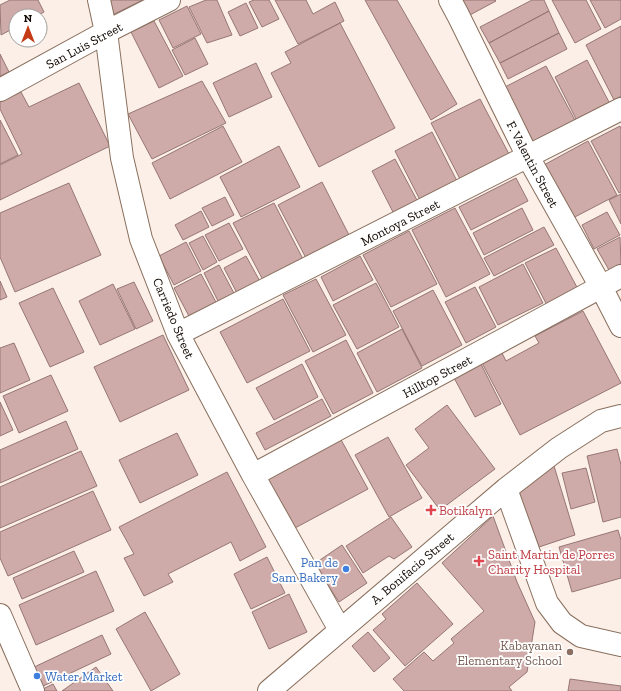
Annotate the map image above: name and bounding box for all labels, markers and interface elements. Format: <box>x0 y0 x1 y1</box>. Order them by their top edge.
north arrow <box>8 8 48 48</box>
text: N <box>24 12 33 25</box>
street label: San Luis Street <box>43 19 125 72</box>
street label: F. Valentin Street <box>503 118 562 210</box>
street label: Montoya Street <box>358 196 442 249</box>
street label: Carriedo Street <box>150 276 197 361</box>
street label: Hilltop Street <box>400 352 475 401</box>
place label: Botikalyn <box>439 503 493 518</box>
marker: Botikalyn <box>426 505 436 515</box>
street label: A. Bonifacio Street <box>368 529 457 607</box>
place label: Saint Martin de Porres Charity Hospital <box>488 547 615 577</box>
place label: Pan de Sam Bakery <box>272 555 338 585</box>
marker: Saint Martin de Porres Charity Hospital <box>473 555 485 567</box>
marker: Pan de Sam Bakery <box>341 564 351 574</box>
place label: Kabayanan Elementary School <box>457 638 563 668</box>
marker: Kabayanan Elementary School <box>565 647 575 657</box>
place label: Water Market <box>45 669 123 684</box>
marker: Water Market <box>32 671 42 681</box>

